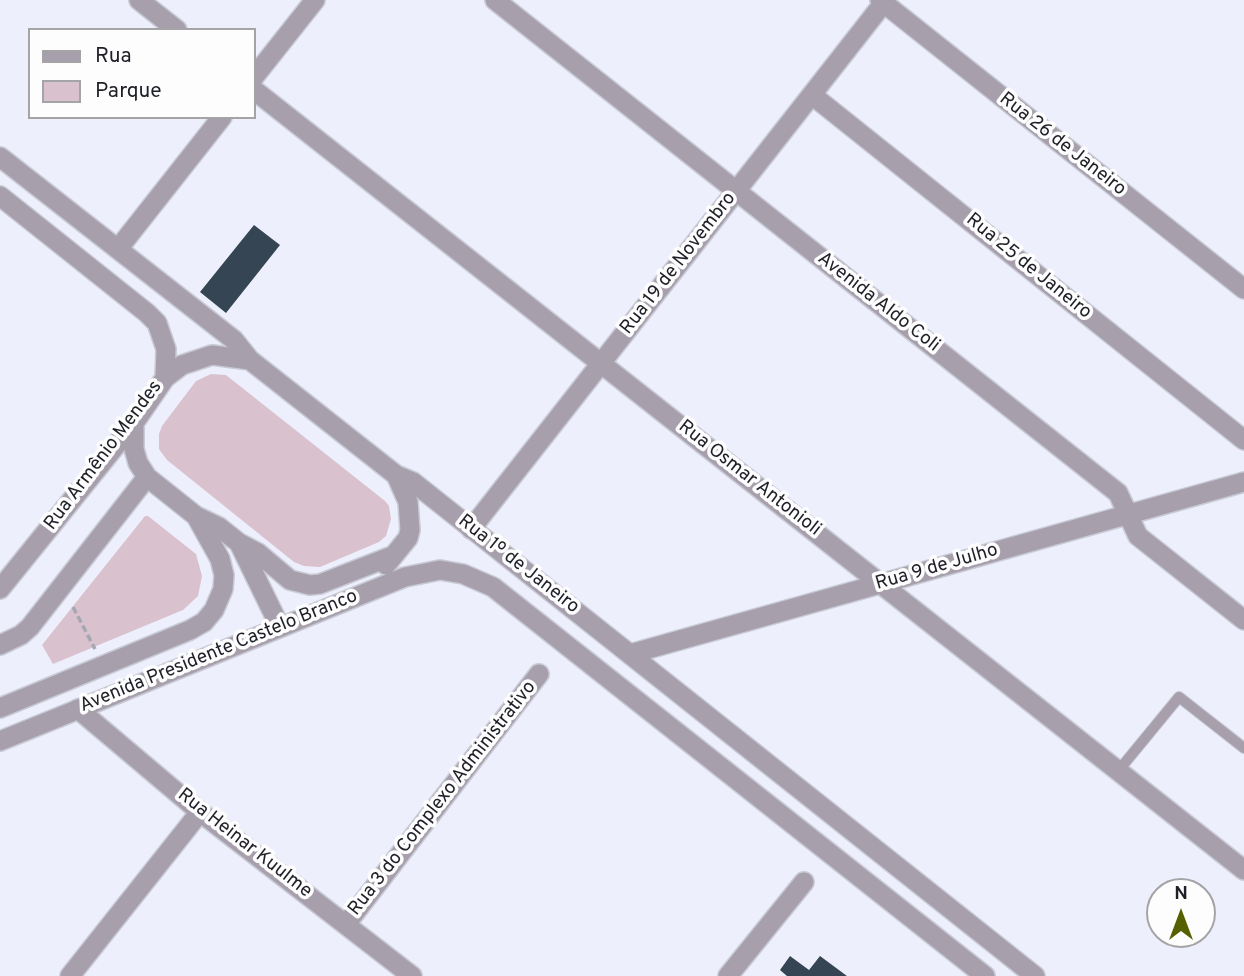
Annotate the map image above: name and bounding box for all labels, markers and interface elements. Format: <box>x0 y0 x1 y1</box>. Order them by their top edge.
legend <box>28 28 256 119</box>
text: Rua <box>95 43 132 70</box>
text: Parque <box>95 78 162 105</box>
street label: Rua 26 de Janeiro <box>994 88 1130 202</box>
street label: Rua 19 de Novembro <box>616 188 742 340</box>
street label: Rua 25 de Janeiro <box>961 209 1095 325</box>
street label: Avenida Aldo Coli <box>812 248 944 358</box>
street label: Rua Armênio Mendes <box>40 377 168 535</box>
street label: Rua Osmar Antonioli <box>673 416 825 542</box>
street label: Rua 1º de Janeiro <box>453 511 583 619</box>
street label: Rua 9 de Julho <box>873 540 1001 596</box>
street label: Avenida Presidente Castelo Branco <box>77 586 361 718</box>
street label: Rua 3 do Complexo Administrativo <box>344 677 542 921</box>
street label: Rua Heinar Kuulme <box>172 784 316 904</box>
north arrow <box>1146 878 1216 948</box>
text: N <box>1174 882 1188 906</box>

